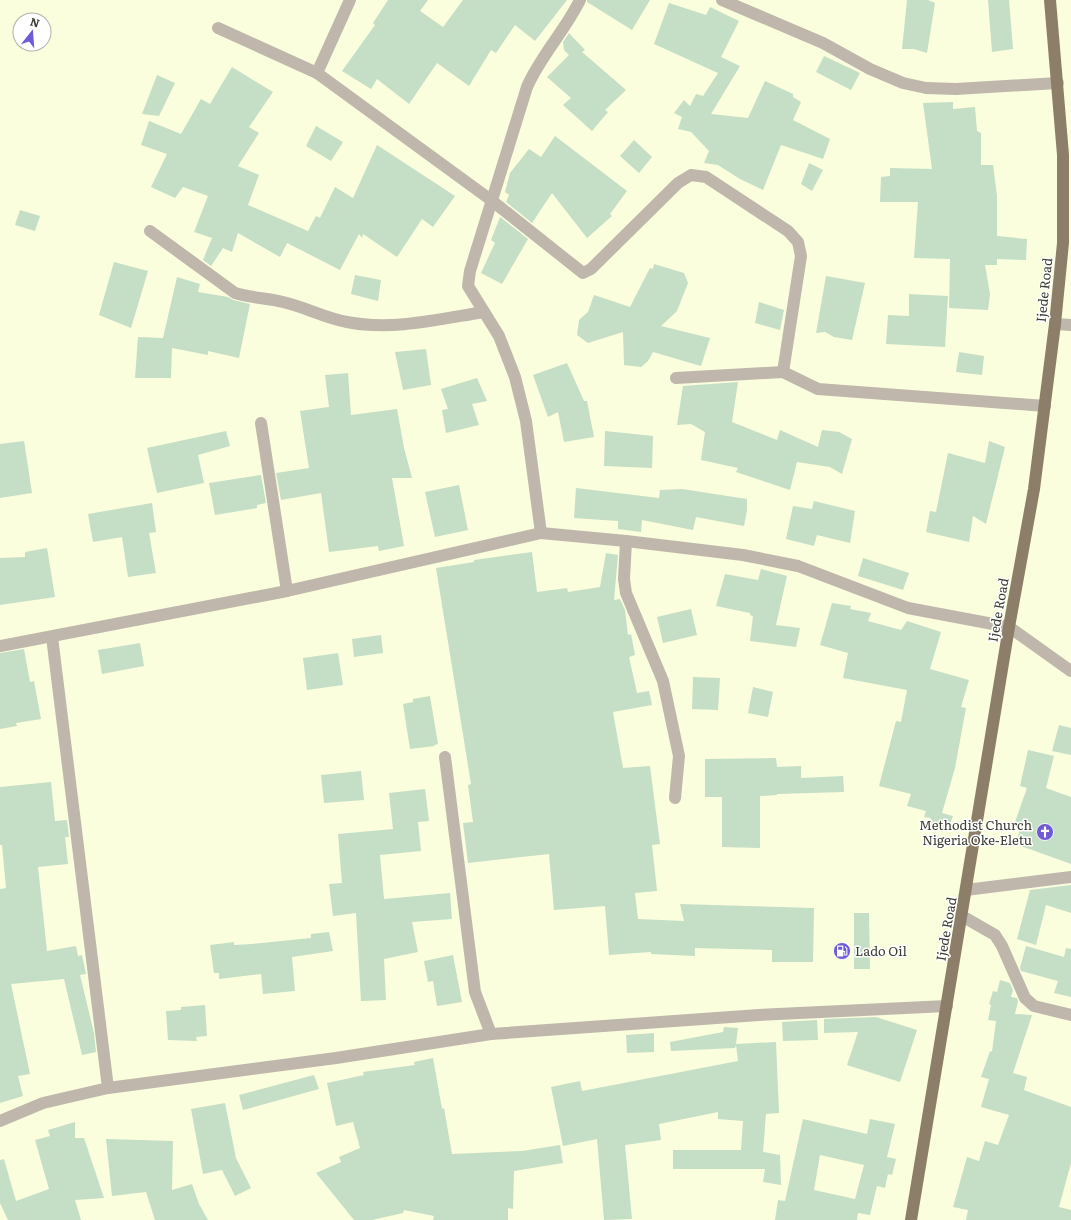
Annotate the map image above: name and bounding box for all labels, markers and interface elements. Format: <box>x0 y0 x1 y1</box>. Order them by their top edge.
north arrow <box>12 12 52 52</box>
text: N <box>28 12 42 30</box>
street label: Ijede Road <box>1031 257 1056 323</box>
street label: Ijede Road <box>983 576 1012 643</box>
place label: Methodist Church Nigeria Oke-Eletu <box>919 815 1032 849</box>
church icon: Methodist Church Nigeria Oke-Eletu <box>1035 822 1055 842</box>
street label: Ijede Road <box>931 895 960 962</box>
fuel station icon: Lado Oil <box>832 941 852 961</box>
place label: Lado Oil <box>855 941 907 960</box>

